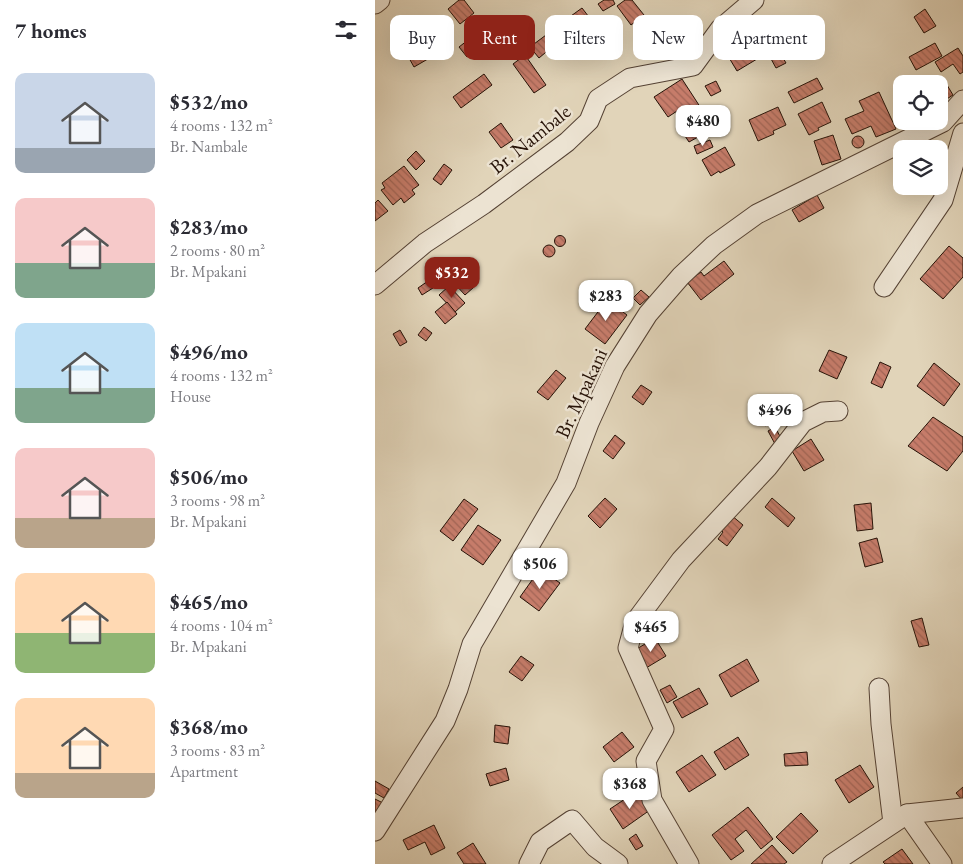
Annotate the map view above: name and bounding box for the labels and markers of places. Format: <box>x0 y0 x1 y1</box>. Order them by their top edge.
pin: $480 <box>673 104 733 147</box>
pin: $532 <box>422 256 482 299</box>
pin: $283 <box>576 280 636 322</box>
pin: $496 <box>745 394 805 436</box>
pin: $506 <box>510 548 570 590</box>
pin: $465 <box>621 610 681 653</box>
pin: $368 <box>600 768 660 810</box>

